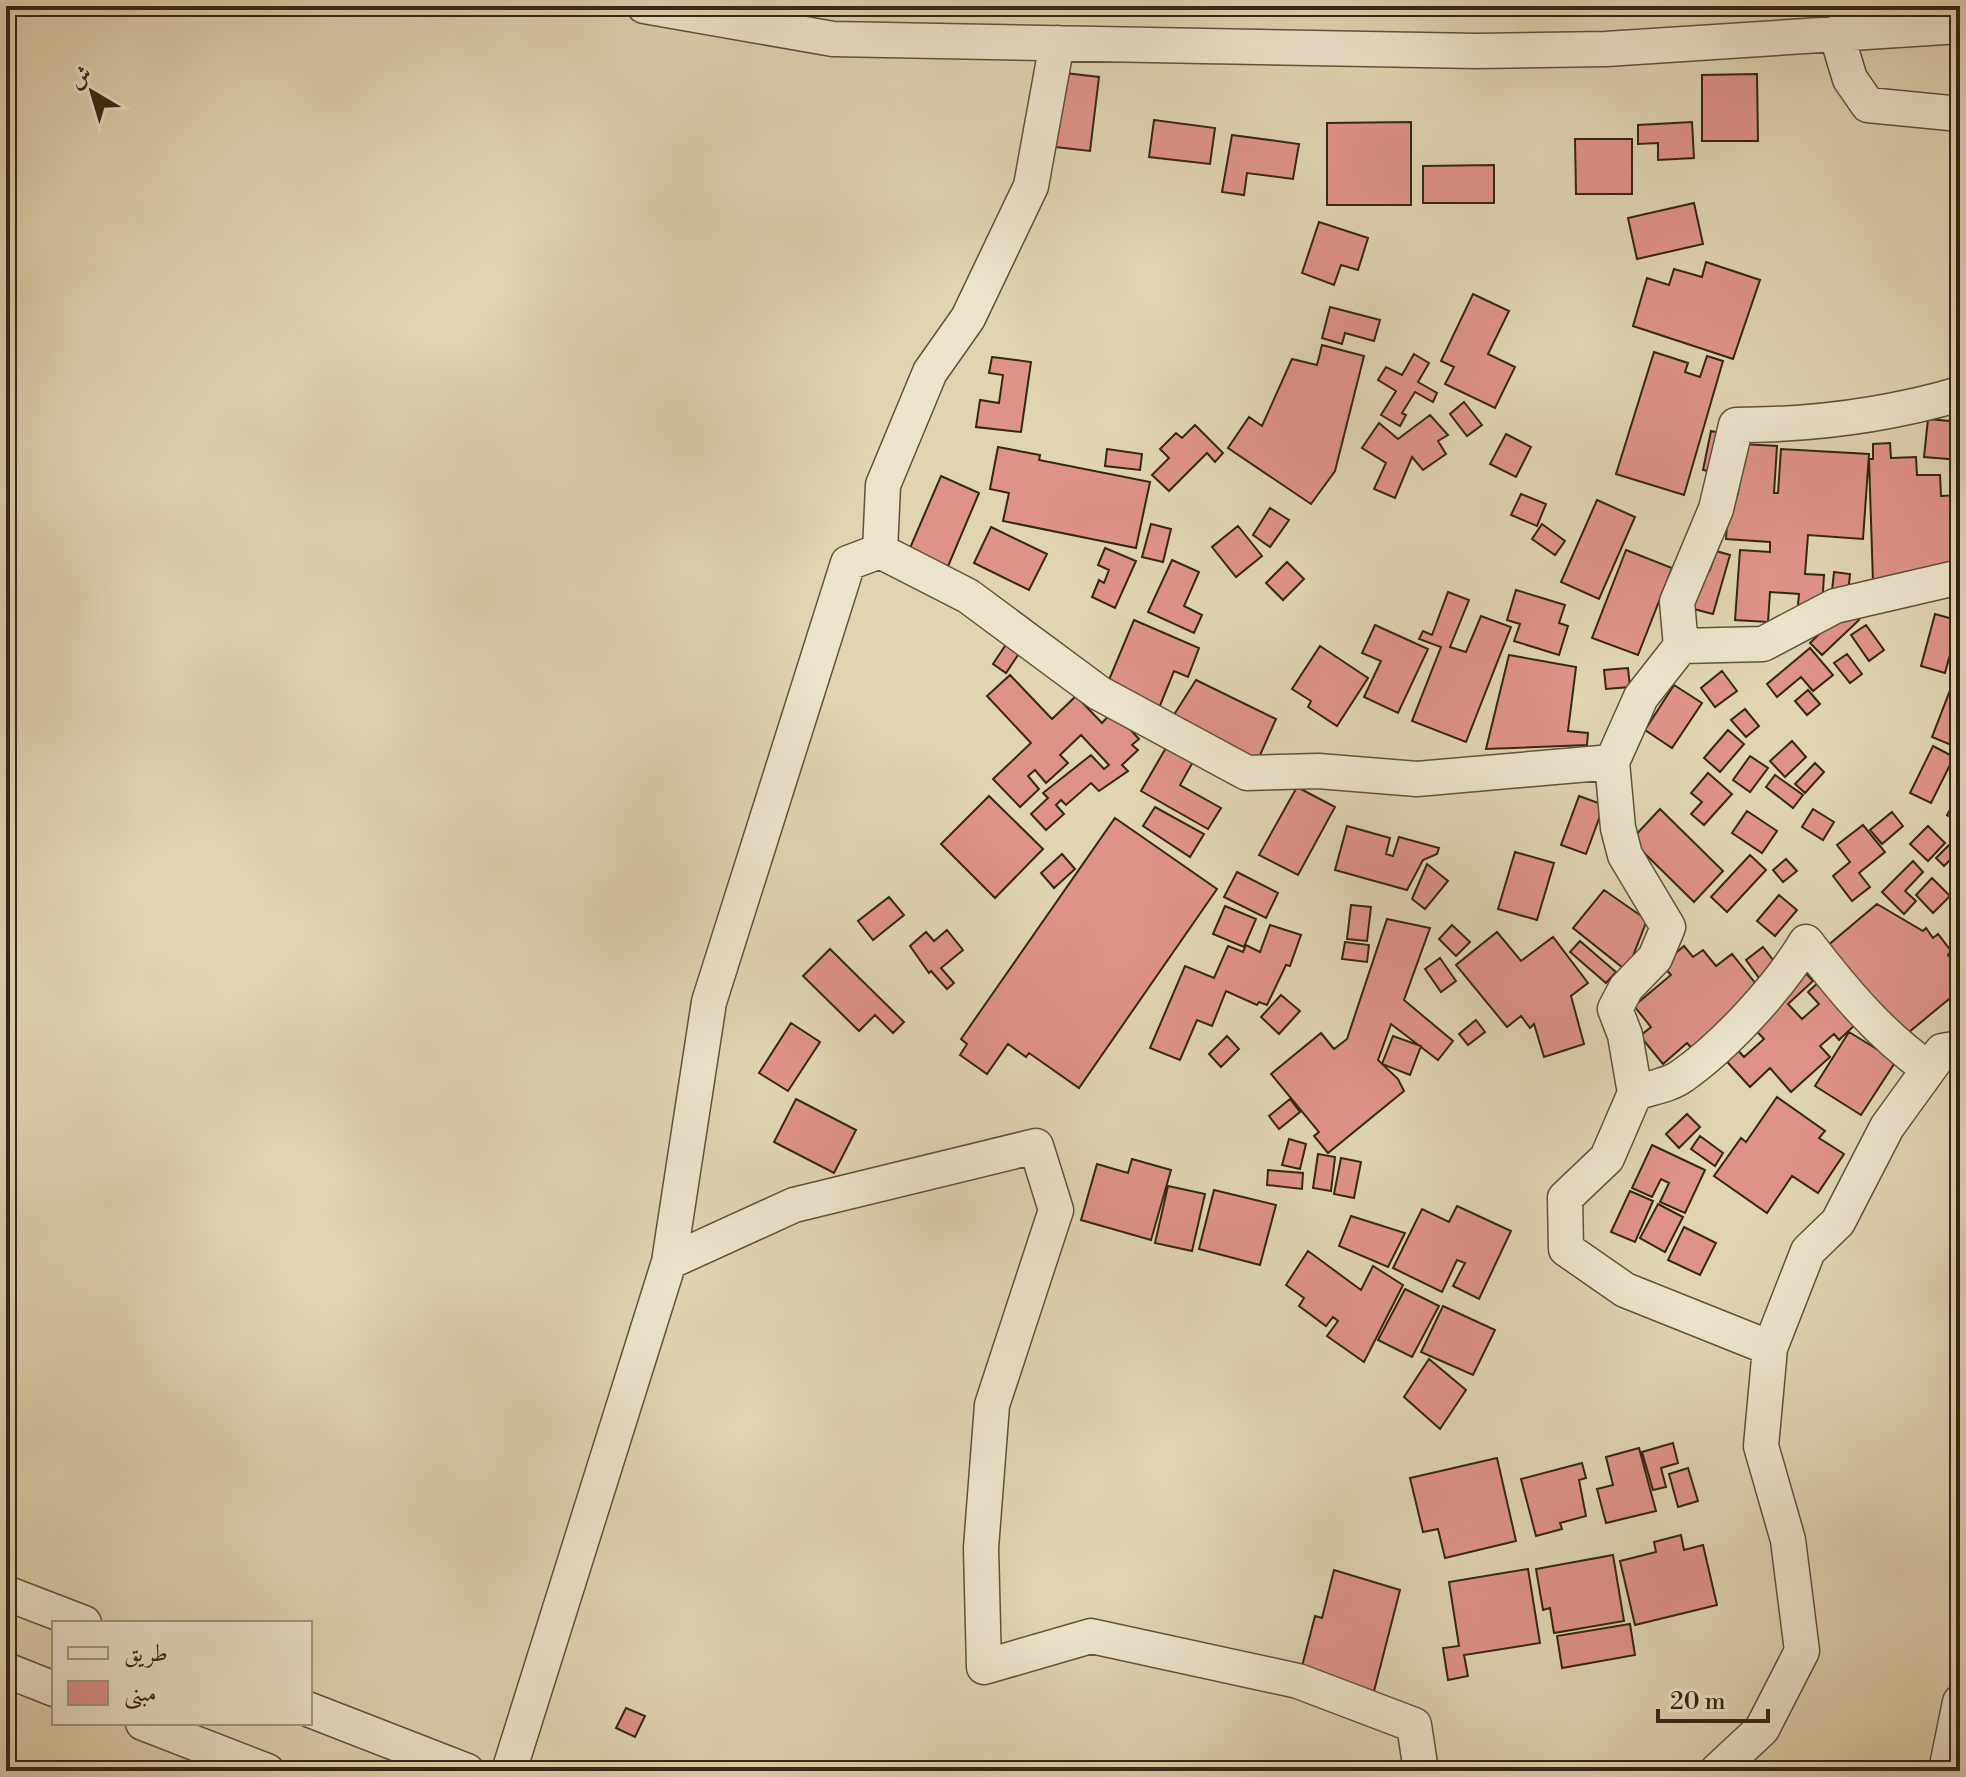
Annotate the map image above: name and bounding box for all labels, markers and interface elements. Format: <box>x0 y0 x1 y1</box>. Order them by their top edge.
north arrow <box>52 52 132 132</box>
text: ش <box>64 60 98 95</box>
legend <box>52 1621 312 1725</box>
text: طريق <box>124 1639 168 1669</box>
scale bar <box>1658 1673 1768 1723</box>
text: مبنى <box>124 1679 157 1710</box>
text: 20 m <box>1670 1687 1726 1717</box>

